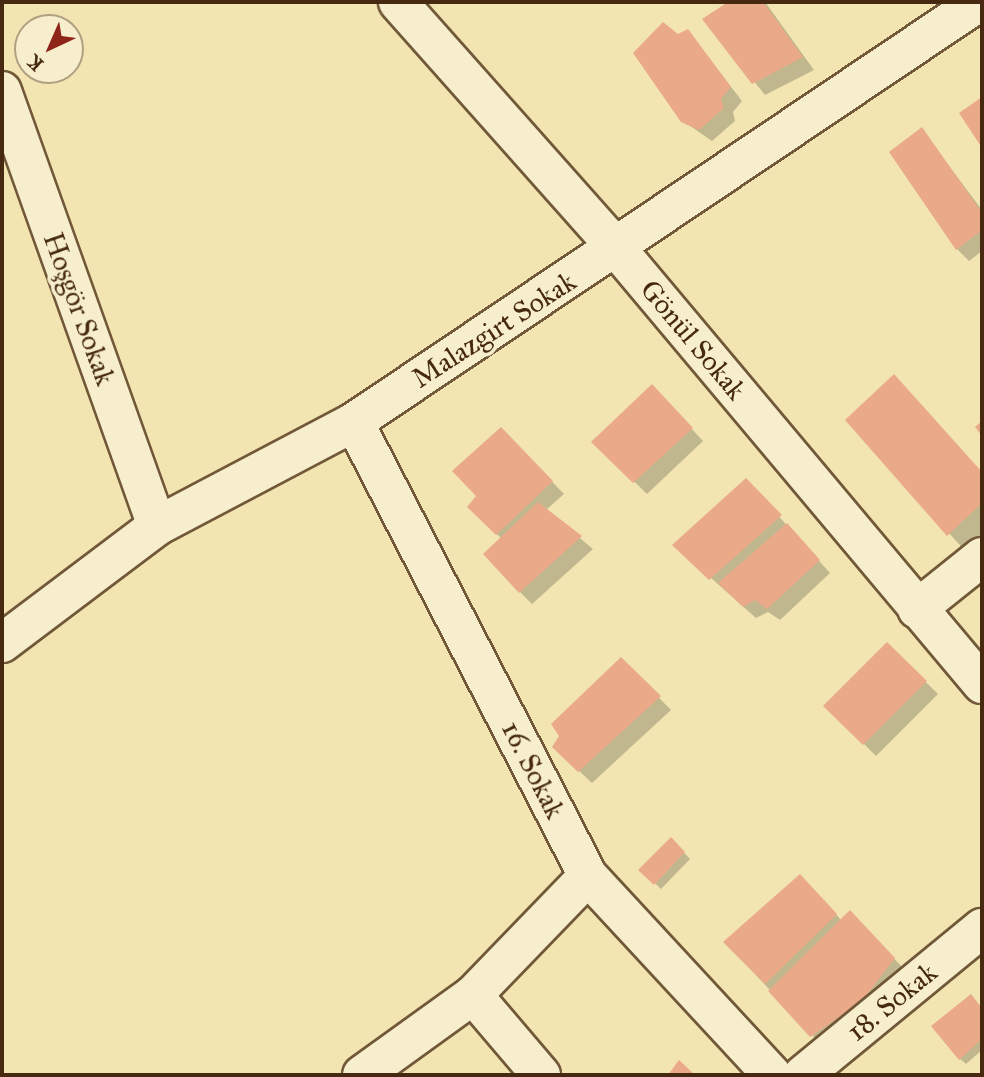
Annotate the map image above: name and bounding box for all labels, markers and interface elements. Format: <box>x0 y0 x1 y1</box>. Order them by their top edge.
north arrow <box>14 14 84 84</box>
text: K <box>23 50 48 76</box>
street label: Hoşgör Sokak <box>36 228 122 390</box>
street label: Malazgirt Sokak <box>406 265 582 395</box>
street label: Gönül Sokak <box>633 273 753 407</box>
street label: 16. Sokak <box>494 715 572 825</box>
street label: 18. Sokak <box>840 956 944 1048</box>

